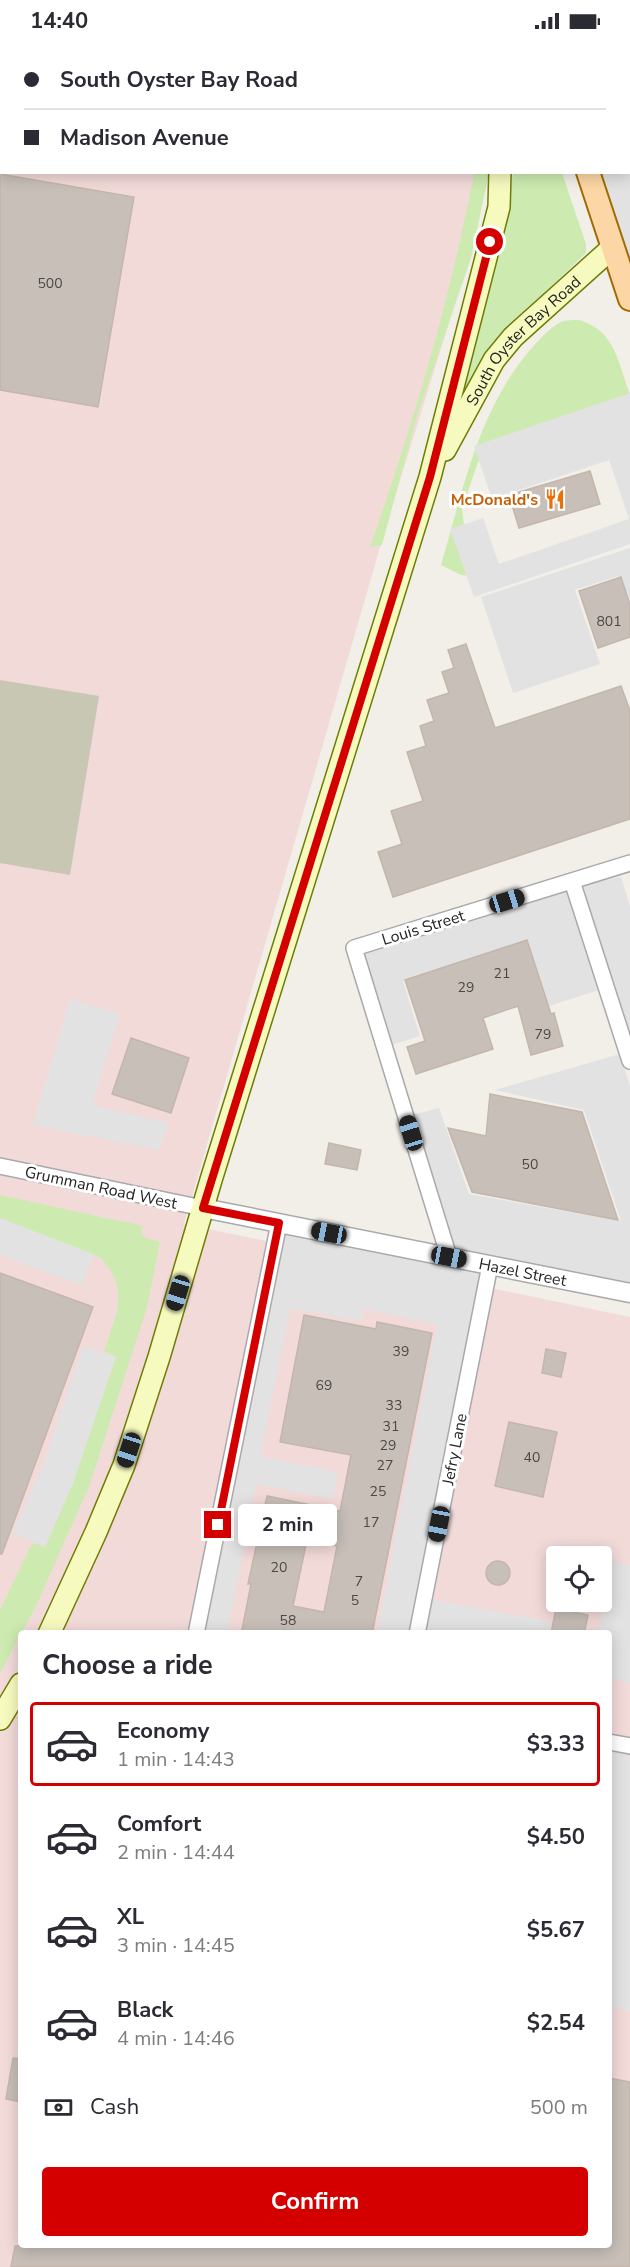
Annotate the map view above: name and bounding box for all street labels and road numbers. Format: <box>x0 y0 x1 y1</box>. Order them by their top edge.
street label: South Oyster Bay Road <box>461 271 586 410</box>
street label: Louis Street <box>379 905 468 951</box>
street label: Grumman Road West <box>23 1161 179 1215</box>
street label: Hazel Street <box>477 1253 569 1292</box>
street label: Jefry Lane <box>437 1412 473 1488</box>

